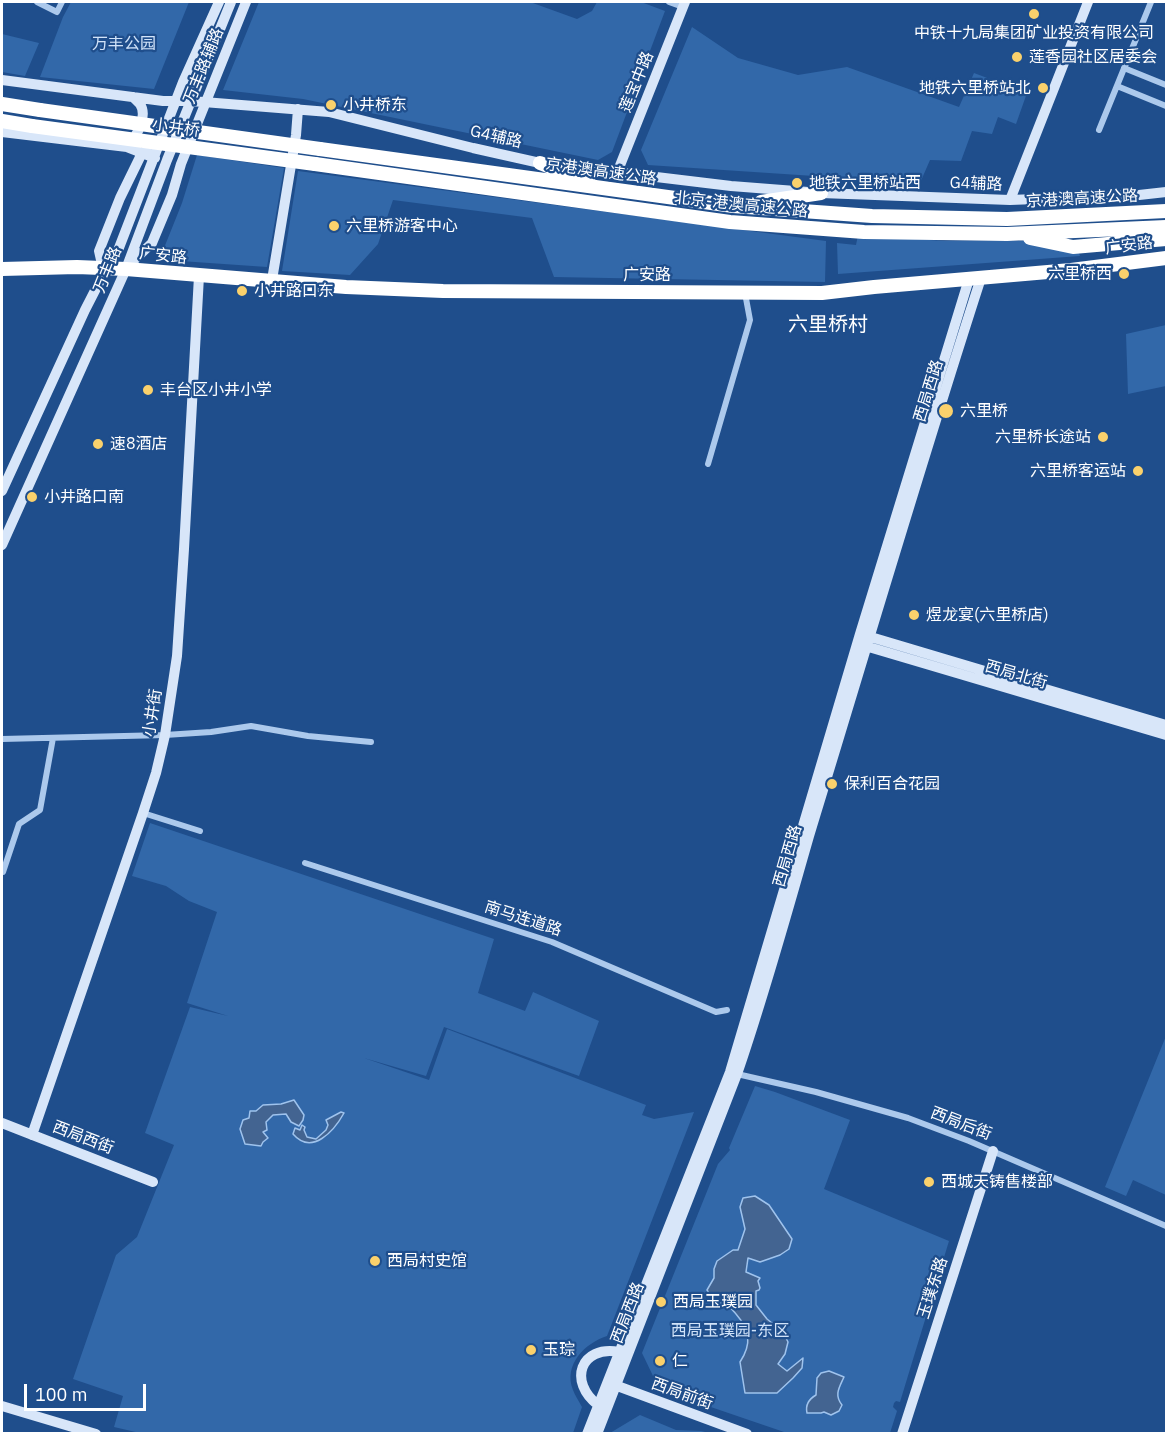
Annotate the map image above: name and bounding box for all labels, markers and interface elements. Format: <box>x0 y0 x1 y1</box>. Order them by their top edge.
marker: 中铁十九局集团矿业投资有限公司 <box>1027 7 1041 21</box>
place label: 中铁十九局集团矿业投资有限公司 <box>914 23 1154 43</box>
street label: 万丰路辅路 <box>180 25 228 107</box>
park label: 万丰公园 <box>92 34 156 54</box>
place label: 莲香园社区居委会 <box>1029 47 1157 67</box>
street label: 莲宝中路 <box>616 49 658 115</box>
marker: 莲香园社区居委会 <box>1010 50 1024 64</box>
place label: 地铁六里桥站北 <box>919 78 1031 98</box>
marker: 地铁六里桥站北 <box>1036 81 1050 95</box>
place label: 小井桥东 <box>343 95 407 115</box>
marker: 小井桥东 <box>324 98 338 112</box>
street label: 小井桥 <box>151 115 201 141</box>
street label: G4辅路 <box>468 122 524 152</box>
street label: 京港澳高速公路 <box>544 155 658 189</box>
place label: 地铁六里桥站西 <box>809 173 921 193</box>
street label: G4辅路 <box>949 173 1003 195</box>
marker: 地铁六里桥站西 <box>790 176 804 190</box>
street label: 京港澳高速公路 <box>1026 186 1138 212</box>
street label: 北京-港澳高速公路 <box>673 188 809 222</box>
place label: 六里桥游客中心 <box>346 216 458 236</box>
marker: 六里桥游客中心 <box>327 219 341 233</box>
street label: 广安路 <box>1104 234 1154 258</box>
street label: 万丰路 <box>90 244 126 296</box>
street label: 广安路 <box>138 244 188 268</box>
place label: 六里桥西 <box>1048 264 1112 284</box>
street label: 广安路 <box>623 265 671 285</box>
marker: 六里桥西 <box>1117 267 1131 281</box>
place label: 小井路口东 <box>254 281 334 301</box>
marker: 小井路口东 <box>235 284 249 298</box>
district label: 六里桥村 <box>788 313 868 337</box>
street label: 西局西路 <box>910 358 948 424</box>
place label: 丰台区小井小学 <box>160 380 272 400</box>
marker: 丰台区小井小学 <box>141 383 155 397</box>
place label: 六里桥 <box>960 401 1008 421</box>
marker: 六里桥 <box>937 402 955 420</box>
place label: 六里桥长途站 <box>995 427 1091 447</box>
marker: 六里桥长途站 <box>1096 430 1110 444</box>
place label: 速8酒店 <box>110 434 168 454</box>
marker: 速8酒店 <box>91 437 105 451</box>
place label: 六里桥客运站 <box>1030 461 1126 481</box>
marker: 六里桥客运站 <box>1131 464 1145 478</box>
place label: 小井路口南 <box>44 487 124 507</box>
marker: 小井路口南 <box>25 490 39 504</box>
place label: 煜龙宴(六里桥店) <box>926 605 1049 625</box>
marker: 煜龙宴(六里桥店) <box>907 608 921 622</box>
street label: 西局北街 <box>983 657 1049 693</box>
street label: 小井街 <box>140 688 166 738</box>
place label: 保利百合花园 <box>844 774 940 794</box>
marker: 保利百合花园 <box>825 777 839 791</box>
street label: 西局西路 <box>770 823 806 889</box>
street label: 南马连道路 <box>482 898 564 940</box>
street label: 西局后街 <box>928 1104 994 1144</box>
street label: 西局西街 <box>50 1118 116 1158</box>
place label: 西城天铸售楼部 <box>941 1172 1053 1192</box>
marker: 西城天铸售楼部 <box>922 1175 936 1189</box>
place label: 西局村史馆 <box>387 1251 467 1271</box>
marker: 西局村史馆 <box>368 1254 382 1268</box>
street label: 玉璞东路 <box>914 1255 952 1321</box>
street label: 西局西路 <box>608 1280 648 1346</box>
place label: 西局玉璞园 <box>673 1292 753 1312</box>
marker: 西局玉璞园 <box>654 1295 668 1309</box>
park label: 西局玉璞园-东区 <box>671 1321 789 1341</box>
place label: 玉琮 <box>543 1340 575 1360</box>
marker: 玉琮 <box>524 1343 538 1357</box>
place label: 仁 <box>672 1351 688 1371</box>
marker: 仁 <box>653 1354 667 1368</box>
scale bar <box>27 1372 148 1410</box>
street label: 西局前街 <box>649 1374 715 1414</box>
text: 100 m <box>35 1383 87 1406</box>

